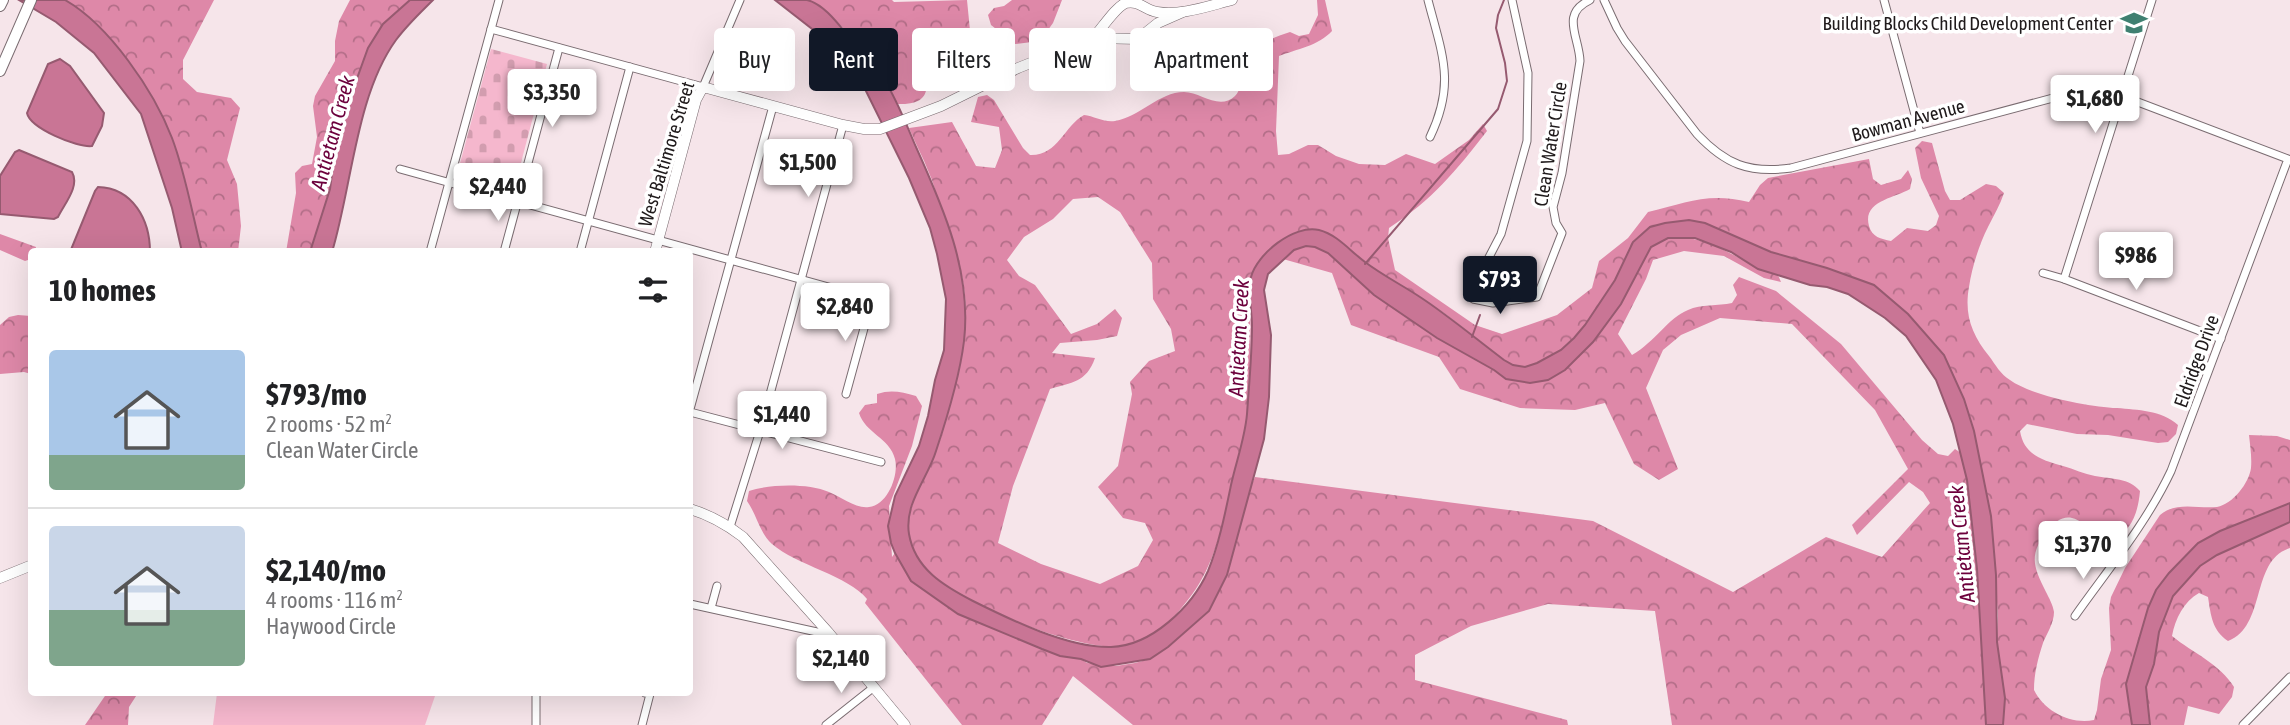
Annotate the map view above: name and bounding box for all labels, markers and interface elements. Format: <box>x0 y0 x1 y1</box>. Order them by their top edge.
school or university icon: Building Blocks Child Development Center <box>2119 8 2149 38</box>
place label: Building Blocks Child Development Center <box>1823 12 2113 34</box>
chip: Buy <box>714 28 795 91</box>
chip: Rent <box>809 28 898 91</box>
chip: Filters <box>912 28 1015 91</box>
chip: New <box>1029 28 1116 91</box>
chip: Apartment <box>1130 28 1273 91</box>
pin: $3,350 <box>495 69 609 129</box>
water label: Antietam Creek <box>305 72 359 194</box>
pin: $1,680 <box>2038 76 2152 135</box>
text: $3,350 <box>524 79 581 105</box>
street label: West Baltimore Street <box>633 79 699 229</box>
street label: Clean Water Circle <box>1529 80 1571 208</box>
text: $1,680 <box>2067 85 2124 111</box>
street label: Bowman Avenue <box>1849 94 1967 146</box>
pin: $1,500 <box>751 140 865 199</box>
text: $1,500 <box>780 149 837 175</box>
pin: $2,440 <box>441 164 555 223</box>
text: $2,440 <box>470 173 527 199</box>
pin: $986 <box>2095 232 2177 292</box>
text: $986 <box>2115 242 2157 268</box>
pin: $793 <box>1459 256 1541 316</box>
text: $793 <box>1479 266 1521 292</box>
icon: filters <box>634 271 672 309</box>
text: 10 homes <box>49 273 156 307</box>
water label: Antietam Creek <box>1223 278 1253 398</box>
pin: $2,840 <box>788 284 902 343</box>
text: $2,840 <box>817 293 874 319</box>
street label: Eldridge Drive <box>2169 312 2223 410</box>
text: $793/mo <box>266 377 367 411</box>
icon: home <box>105 378 189 462</box>
pin: $1,440 <box>725 392 839 451</box>
text: $1,440 <box>754 401 811 427</box>
text: 2 rooms · 52 m² <box>266 411 392 437</box>
text: Clean Water Circle <box>266 437 418 463</box>
water label: Antietam Creek <box>1943 484 1979 605</box>
pin: $1,370 <box>2026 522 2140 581</box>
text: $1,370 <box>2055 531 2112 557</box>
text: $2,140/mo <box>266 553 386 587</box>
icon: home <box>105 554 189 638</box>
text: 4 rooms · 116 m² <box>266 587 403 613</box>
text: Haywood Circle <box>266 613 396 639</box>
pin: $2,140 <box>784 636 898 695</box>
text: $2,140 <box>813 645 870 671</box>

